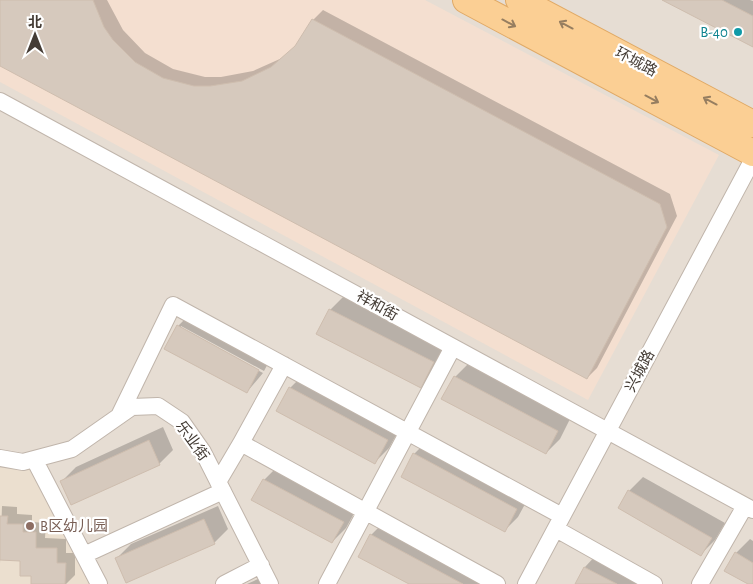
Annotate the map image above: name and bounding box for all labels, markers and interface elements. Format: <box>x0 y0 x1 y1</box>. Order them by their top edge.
north arrow <box>10 10 60 60</box>
text: 北 <box>28 15 42 30</box>
one-way arrow <box>501 19 516 28</box>
one-way arrow <box>559 20 574 30</box>
place label: B-40 <box>700 25 728 40</box>
marker: B-40 <box>732 26 744 38</box>
street label: 环城路 <box>613 44 660 79</box>
one-way arrow <box>645 95 659 105</box>
one-way arrow <box>703 96 718 105</box>
street label: 祥和街 <box>354 288 401 323</box>
street label: 兴城路 <box>622 347 657 394</box>
street label: 乐业街 <box>173 418 212 464</box>
place label: B区幼儿园 <box>40 518 108 534</box>
marker: B区幼儿园 <box>24 520 36 532</box>

